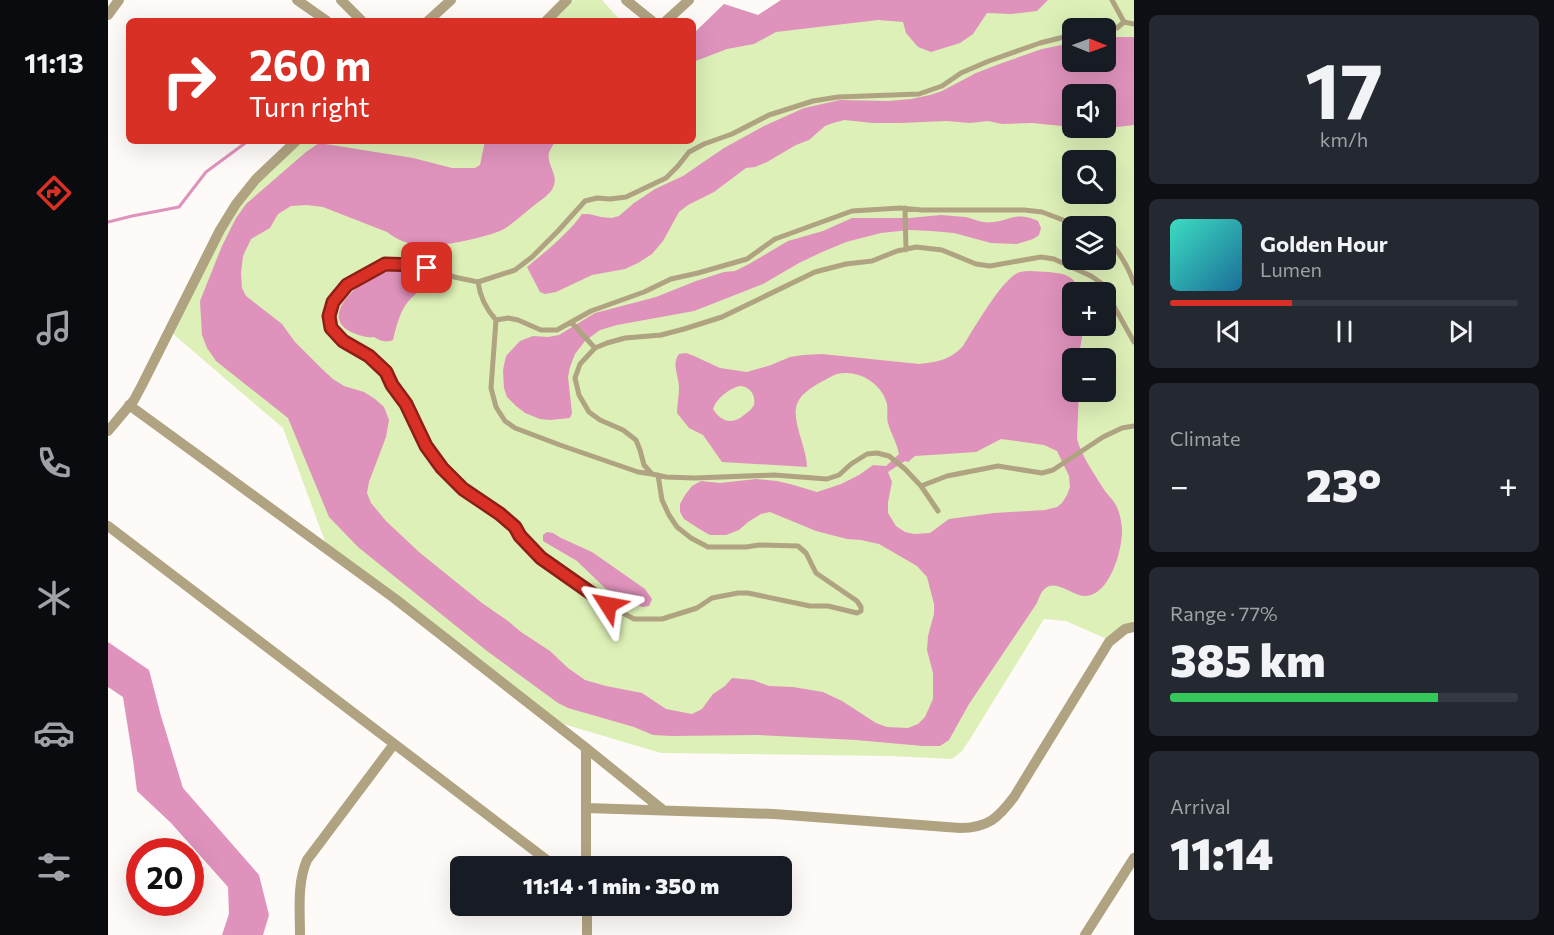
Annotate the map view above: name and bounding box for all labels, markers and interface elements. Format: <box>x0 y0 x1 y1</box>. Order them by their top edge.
north arrow <box>1062 18 1116 72</box>
map controls <box>1062 18 1116 402</box>
text: 260 m <box>249 38 371 90</box>
text: 17 <box>1305 40 1383 135</box>
icon: right <box>150 42 228 120</box>
text: 11:13 <box>24 46 84 79</box>
button: sound <box>1062 84 1116 138</box>
text: Turn right <box>249 90 369 123</box>
text: km/h <box>1320 127 1368 151</box>
button: search <box>1062 150 1116 204</box>
icon: directions <box>33 172 75 214</box>
button: layers <box>1062 216 1116 270</box>
text: Golden Hour <box>1260 230 1388 257</box>
pin <box>401 242 452 293</box>
icon: arrive <box>410 251 443 284</box>
text: Lumen <box>1260 257 1322 281</box>
button: + <box>1062 282 1116 336</box>
icon: music <box>33 307 75 349</box>
icon: previous <box>1212 315 1245 348</box>
icon: pause <box>1328 315 1361 348</box>
icon: next <box>1444 315 1477 348</box>
button: − <box>1062 348 1116 402</box>
text: Climate <box>1170 426 1240 450</box>
icon: phone <box>33 442 75 484</box>
text: 23° <box>1306 456 1382 511</box>
text: − <box>1170 464 1189 505</box>
text: + <box>1499 464 1518 505</box>
position arrow <box>576 573 640 637</box>
icon: climate <box>33 577 75 619</box>
text: Range · 77% <box>1170 601 1278 625</box>
text: 385 km <box>1170 631 1326 686</box>
icon: car <box>33 712 75 754</box>
text: Arrival <box>1170 794 1231 818</box>
text: 11:14 <box>1170 824 1274 879</box>
speed limit sign: 20 <box>126 838 204 916</box>
icon: filters <box>33 846 75 888</box>
text: 11:14 · 1 min · 350 m <box>523 872 719 899</box>

